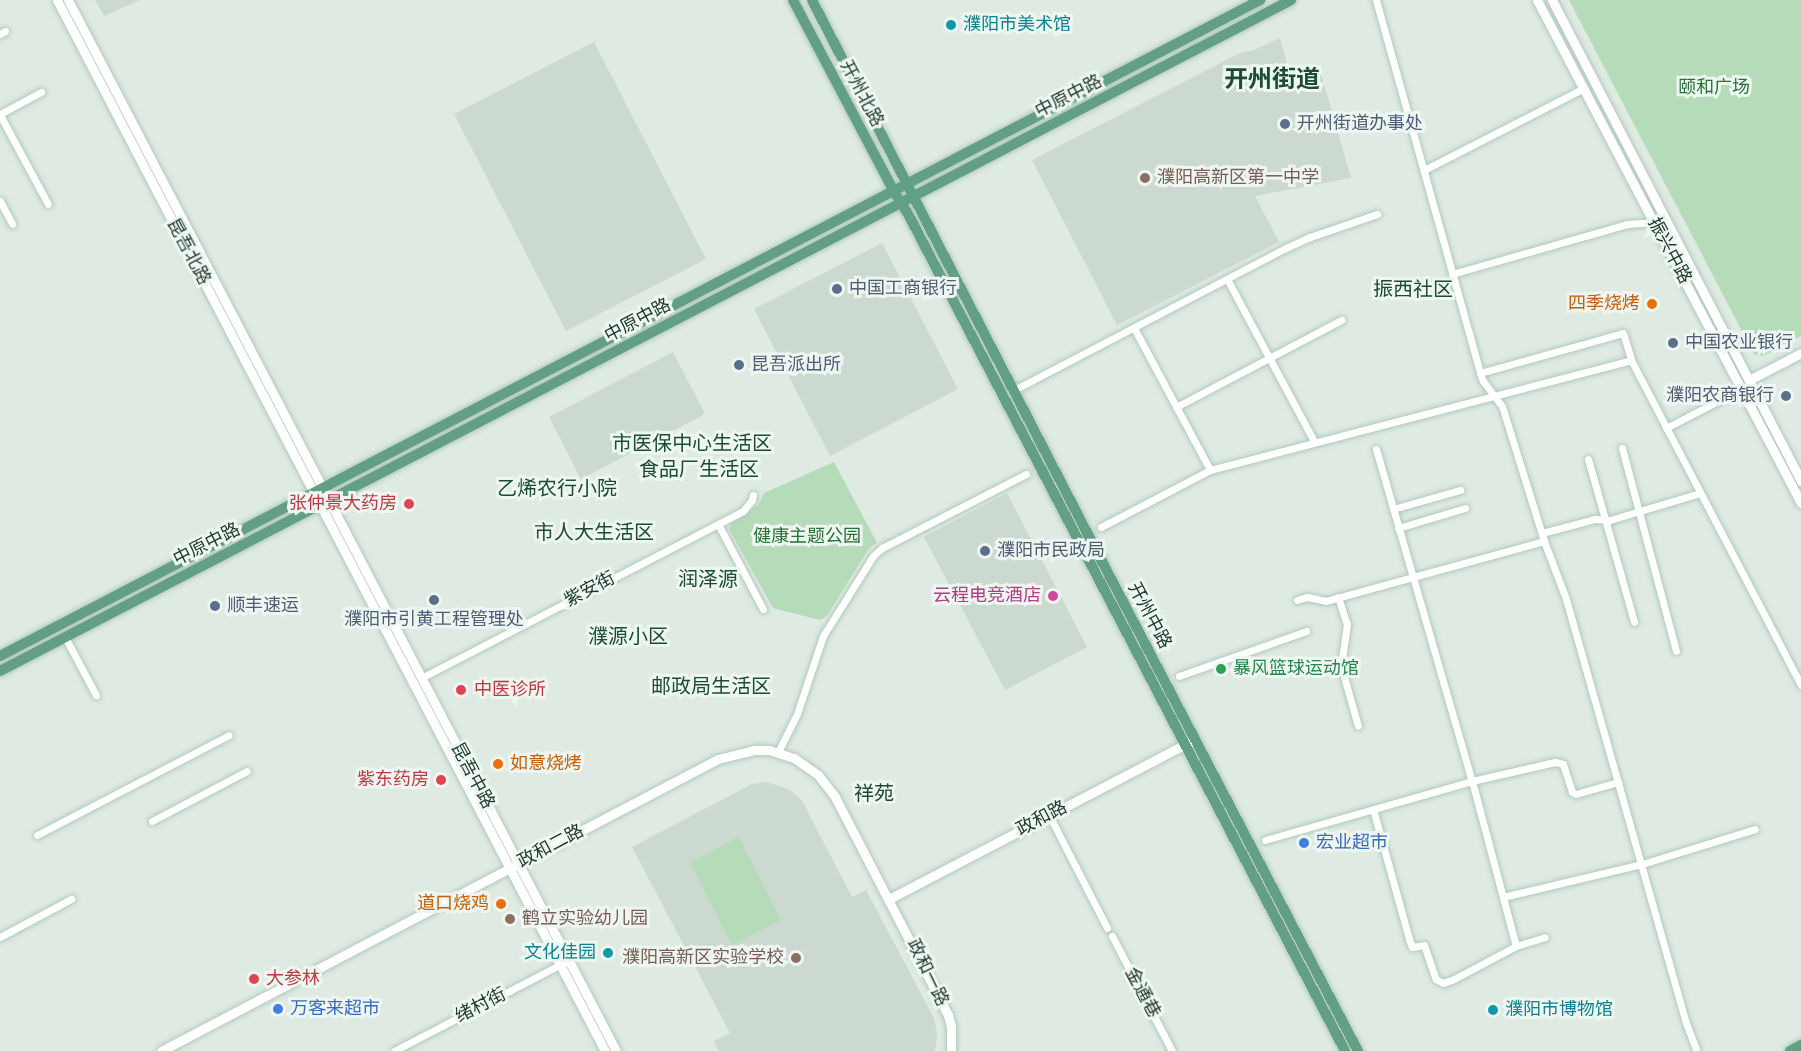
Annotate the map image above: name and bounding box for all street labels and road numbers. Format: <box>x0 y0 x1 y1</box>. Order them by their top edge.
street label: 开州北路 <box>835 57 887 131</box>
street label: 中原中路 <box>1032 71 1106 123</box>
street label: 振兴中路 <box>1643 214 1695 288</box>
street label: 昆吾北路 <box>162 215 214 289</box>
street label: 中原中路 <box>601 295 675 347</box>
street label: 中原中路 <box>170 519 244 571</box>
street label: 紫安街 <box>561 568 619 612</box>
street label: 开州中路 <box>1123 579 1175 653</box>
street label: 昆吾中路 <box>446 739 498 813</box>
street label: 政和路 <box>1013 797 1071 841</box>
street label: 政和二路 <box>514 821 588 873</box>
street label: 政和一路 <box>902 936 952 1010</box>
street label: 金通巷 <box>1120 964 1164 1022</box>
street label: 绪村街 <box>452 984 510 1028</box>

